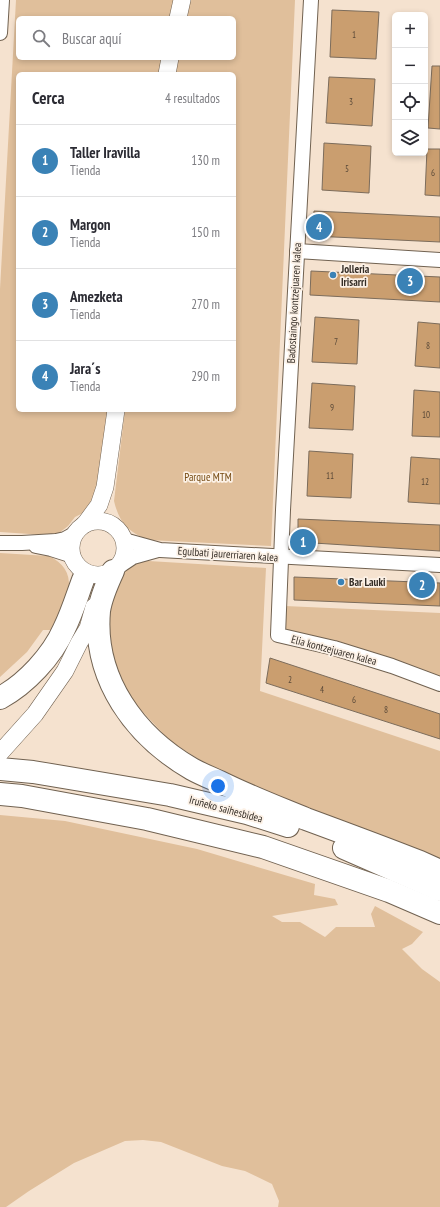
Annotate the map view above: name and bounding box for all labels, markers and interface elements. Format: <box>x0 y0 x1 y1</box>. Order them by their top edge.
map controls <box>392 12 428 156</box>
button: + <box>392 12 428 48</box>
search box <box>16 16 236 60</box>
icon: search <box>30 27 52 49</box>
text: Buscar aquí <box>62 29 122 48</box>
house number: 1 <box>352 29 356 40</box>
button: − <box>392 48 428 84</box>
button: locate <box>392 84 428 120</box>
text: Cerca <box>32 87 65 109</box>
text: 4 resultados <box>165 90 220 107</box>
house number: 3 <box>349 96 353 107</box>
button: layers <box>392 120 428 156</box>
text: Taller Iravilla <box>70 143 140 162</box>
text: 1 <box>42 152 48 169</box>
text: 130 m <box>191 152 220 169</box>
text: Tienda <box>70 162 101 179</box>
house number: 5 <box>345 163 349 174</box>
house number: 6 <box>431 167 435 178</box>
pin: 4 <box>306 212 332 242</box>
text: Margon <box>70 215 111 234</box>
text: 2 <box>42 224 48 241</box>
text: 150 m <box>191 224 220 241</box>
text: Tienda <box>70 234 101 251</box>
street label: Badostaingo kontzejuaren kalea <box>284 242 304 364</box>
place label: Jolleria Irisarri <box>340 262 370 289</box>
pin: 3 <box>397 266 423 296</box>
marker: Jolleria Irisarri <box>328 270 338 280</box>
text: Amezketa <box>70 287 123 306</box>
text: 3 <box>42 296 48 313</box>
text: 270 m <box>191 296 220 313</box>
text: Tienda <box>70 306 101 323</box>
house number: 7 <box>334 336 338 347</box>
house number: 8 <box>426 340 430 351</box>
text: Jara´s <box>70 359 101 378</box>
text: 4 <box>42 368 48 385</box>
text: 290 m <box>191 368 220 385</box>
text: Tienda <box>70 378 101 395</box>
house number: 9 <box>330 402 334 413</box>
house number: 10 <box>422 409 430 420</box>
park label: Parque MTM <box>184 470 232 484</box>
house number: 11 <box>326 470 334 481</box>
house number: 12 <box>421 476 429 487</box>
pin: 1 <box>290 527 316 557</box>
street label: Egulbati jaurerriaren kalea <box>177 544 279 564</box>
pin: 2 <box>409 570 435 600</box>
place label: Bar Lauki <box>349 575 386 589</box>
marker: Bar Lauki <box>336 577 346 587</box>
street label: Elia kontzejuaren kalea <box>290 632 378 668</box>
house number: 2 <box>288 674 292 685</box>
house number: 4 <box>320 684 324 695</box>
house number: 6 <box>352 694 356 705</box>
house number: 8 <box>384 704 388 715</box>
your location <box>208 776 228 796</box>
street label: Iruñeko saihesbidea <box>188 792 264 826</box>

